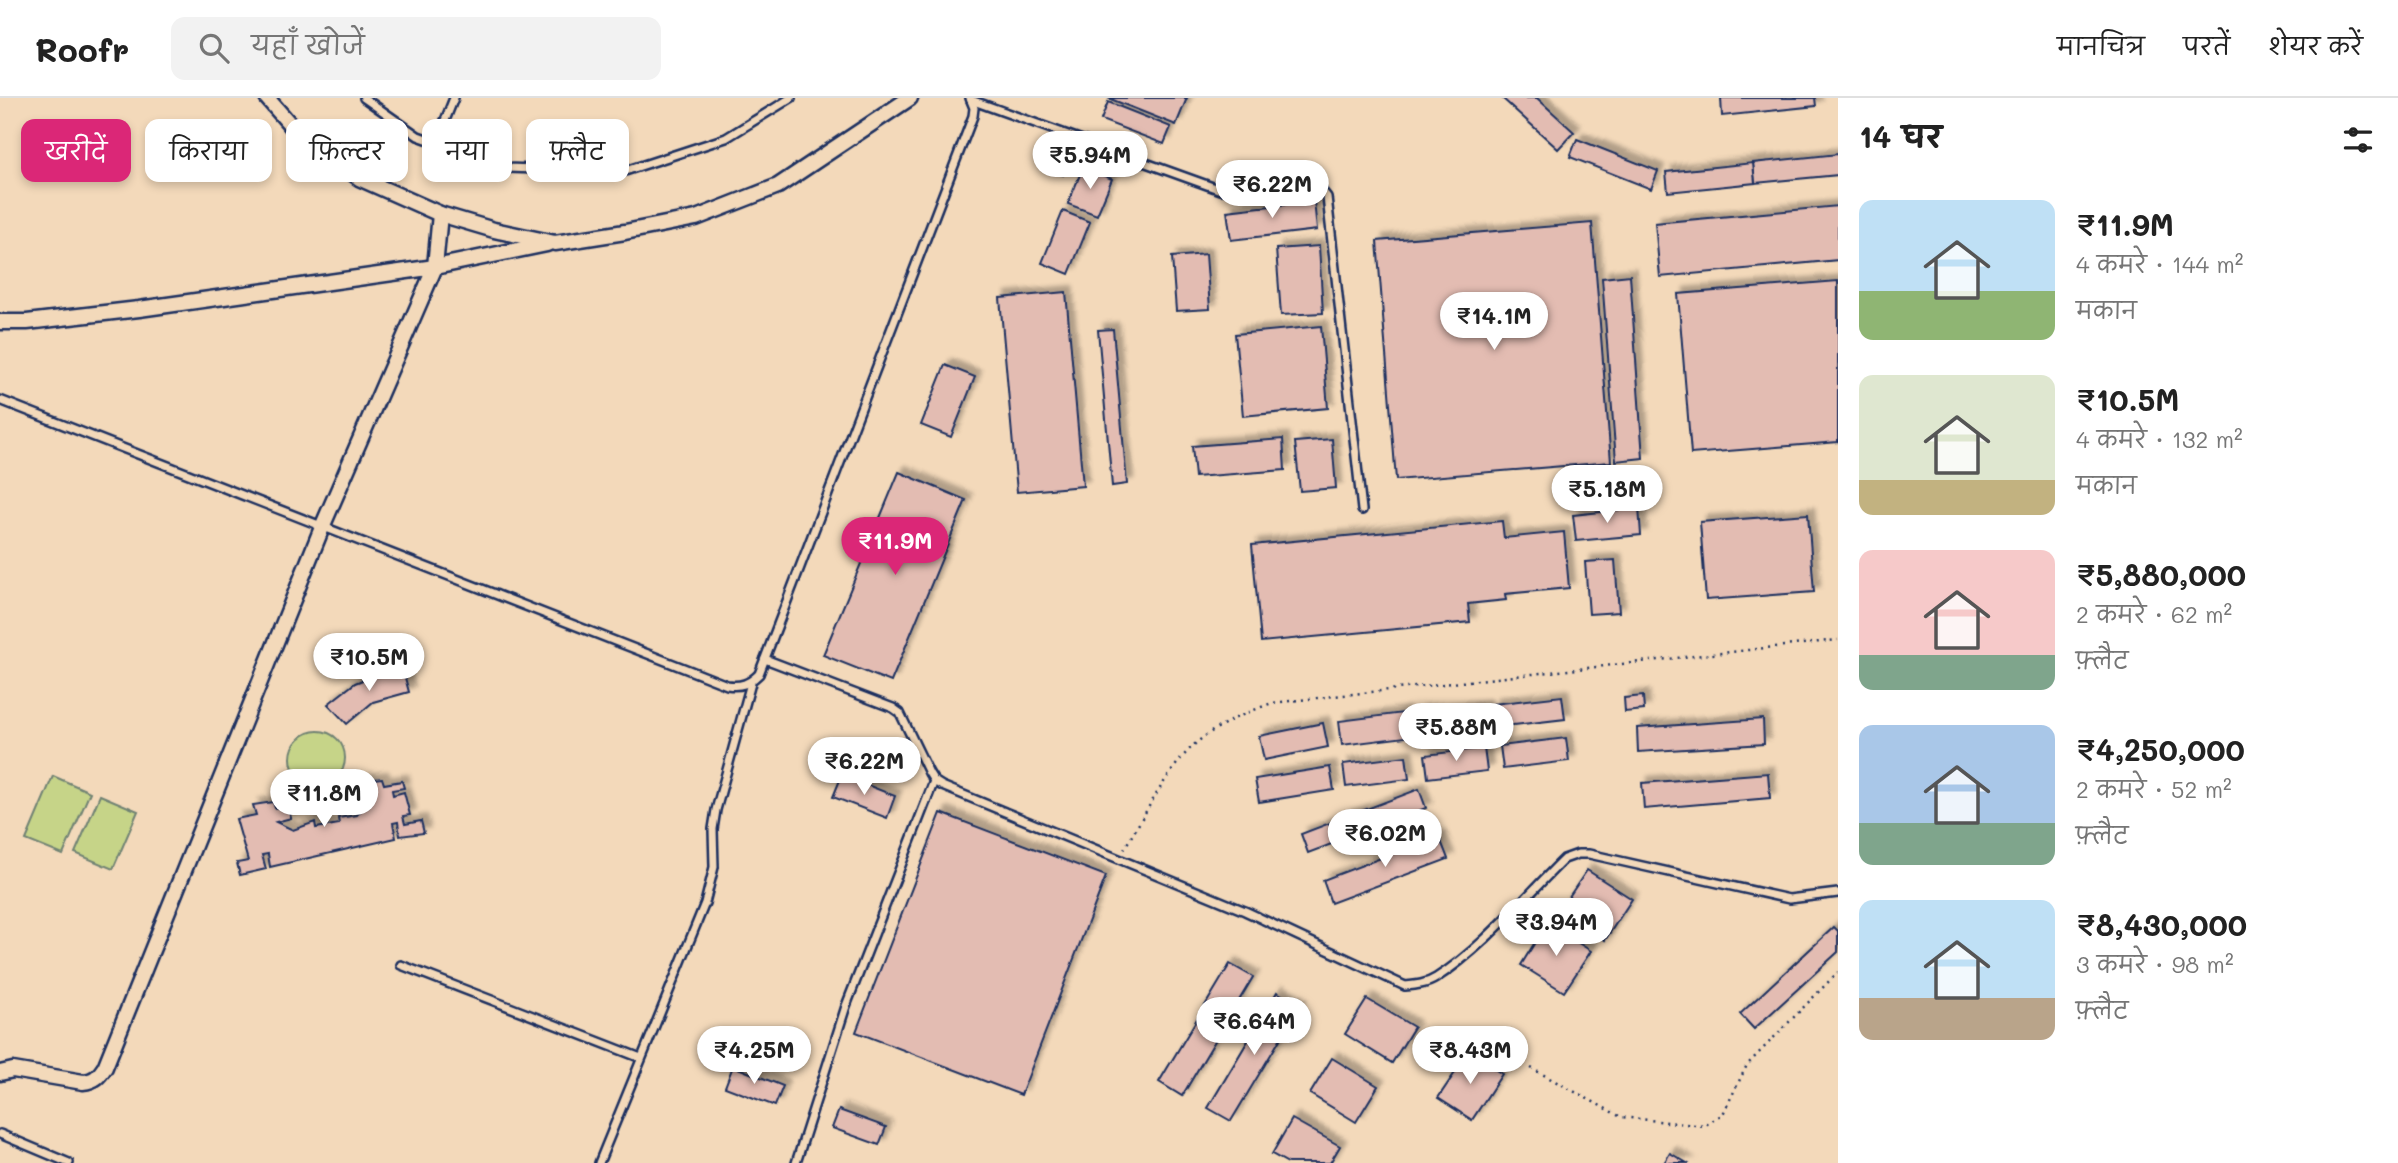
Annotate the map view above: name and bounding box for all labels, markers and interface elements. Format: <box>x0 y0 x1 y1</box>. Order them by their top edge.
search box <box>171 17 661 80</box>
text: Roofr <box>35 27 129 70</box>
text: यहाँ खोजें <box>251 28 365 62</box>
icon: search <box>195 29 233 67</box>
text: मानचित्र <box>2057 30 2145 61</box>
text: परतें <box>2183 30 2230 61</box>
text: शेयर करें <box>2268 30 2363 61</box>
text: 14 घर <box>1859 116 1942 156</box>
chip: खरीदें <box>21 119 131 182</box>
chip: किराया <box>145 119 272 182</box>
chip: फ़िल्टर <box>286 119 408 182</box>
chip: नया <box>422 119 512 182</box>
chip: फ़्लैट <box>526 119 629 182</box>
icon: filters <box>2339 121 2377 159</box>
pin: ₹5.94M <box>1033 132 1147 191</box>
text: ₹5.94M <box>1049 139 1131 169</box>
pin: ₹6.22M <box>1215 160 1329 220</box>
text: ₹6.22M <box>1232 168 1312 198</box>
text: ₹11.9M <box>2076 204 2174 244</box>
icon: home <box>1915 228 1999 312</box>
text: 4 कमरे · 144 m² <box>2076 249 2243 279</box>
pin: ₹14.1M <box>1437 292 1551 352</box>
text: मकान <box>2076 295 2137 325</box>
text: ₹14.1M <box>1456 300 1532 330</box>
text: ₹10.5M <box>2076 379 2179 419</box>
icon: home <box>1915 403 1999 487</box>
text: 4 कमरे · 132 m² <box>2076 424 2243 454</box>
pin: ₹5.18M <box>1550 466 1664 525</box>
text: मकान <box>2076 470 2137 500</box>
text: ₹5.18M <box>1568 473 1646 503</box>
pin: ₹11.9M <box>838 518 952 577</box>
text: ₹11.9M <box>857 525 933 555</box>
text: ₹5,880,000 <box>2076 554 2246 594</box>
icon: home <box>1915 578 1999 662</box>
text: 2 कमरे · 62 m² <box>2076 599 2232 629</box>
pin: ₹10.5M <box>312 634 426 693</box>
text: ₹10.5M <box>329 641 409 671</box>
text: फ़्लैट <box>2076 645 2128 675</box>
pin: ₹5.88M <box>1399 704 1513 763</box>
text: ₹5.88M <box>1415 711 1497 741</box>
text: ₹4,250,000 <box>2076 729 2245 769</box>
pin: ₹6.22M <box>807 738 921 797</box>
text: ₹6.22M <box>824 745 904 775</box>
icon: home <box>1915 753 1999 837</box>
pin: ₹11.8M <box>267 770 381 829</box>
text: 2 कमरे · 52 m² <box>2076 774 2232 804</box>
text: ₹11.8M <box>286 777 362 807</box>
pin: ₹6.02M <box>1328 810 1442 869</box>
text: ₹6.02M <box>1344 817 1426 847</box>
text: फ़्लैट <box>2076 820 2128 850</box>
pin: ₹3.94M <box>1499 898 1613 958</box>
text: ₹8,430,000 <box>2076 904 2247 944</box>
text: ₹3.94M <box>1514 906 1598 936</box>
icon: home <box>1915 928 1999 1012</box>
text: 3 कमरे · 98 m² <box>2076 949 2234 979</box>
text: फ़्लैट <box>2076 995 2128 1025</box>
pin: ₹6.64M <box>1197 998 1311 1057</box>
text: ₹6.64M <box>1212 1005 1296 1035</box>
pin: ₹4.25M <box>697 1026 811 1086</box>
pin: ₹8.43M <box>1413 1026 1527 1086</box>
text: ₹4.25M <box>713 1034 795 1064</box>
text: ₹8.43M <box>1428 1034 1512 1064</box>

